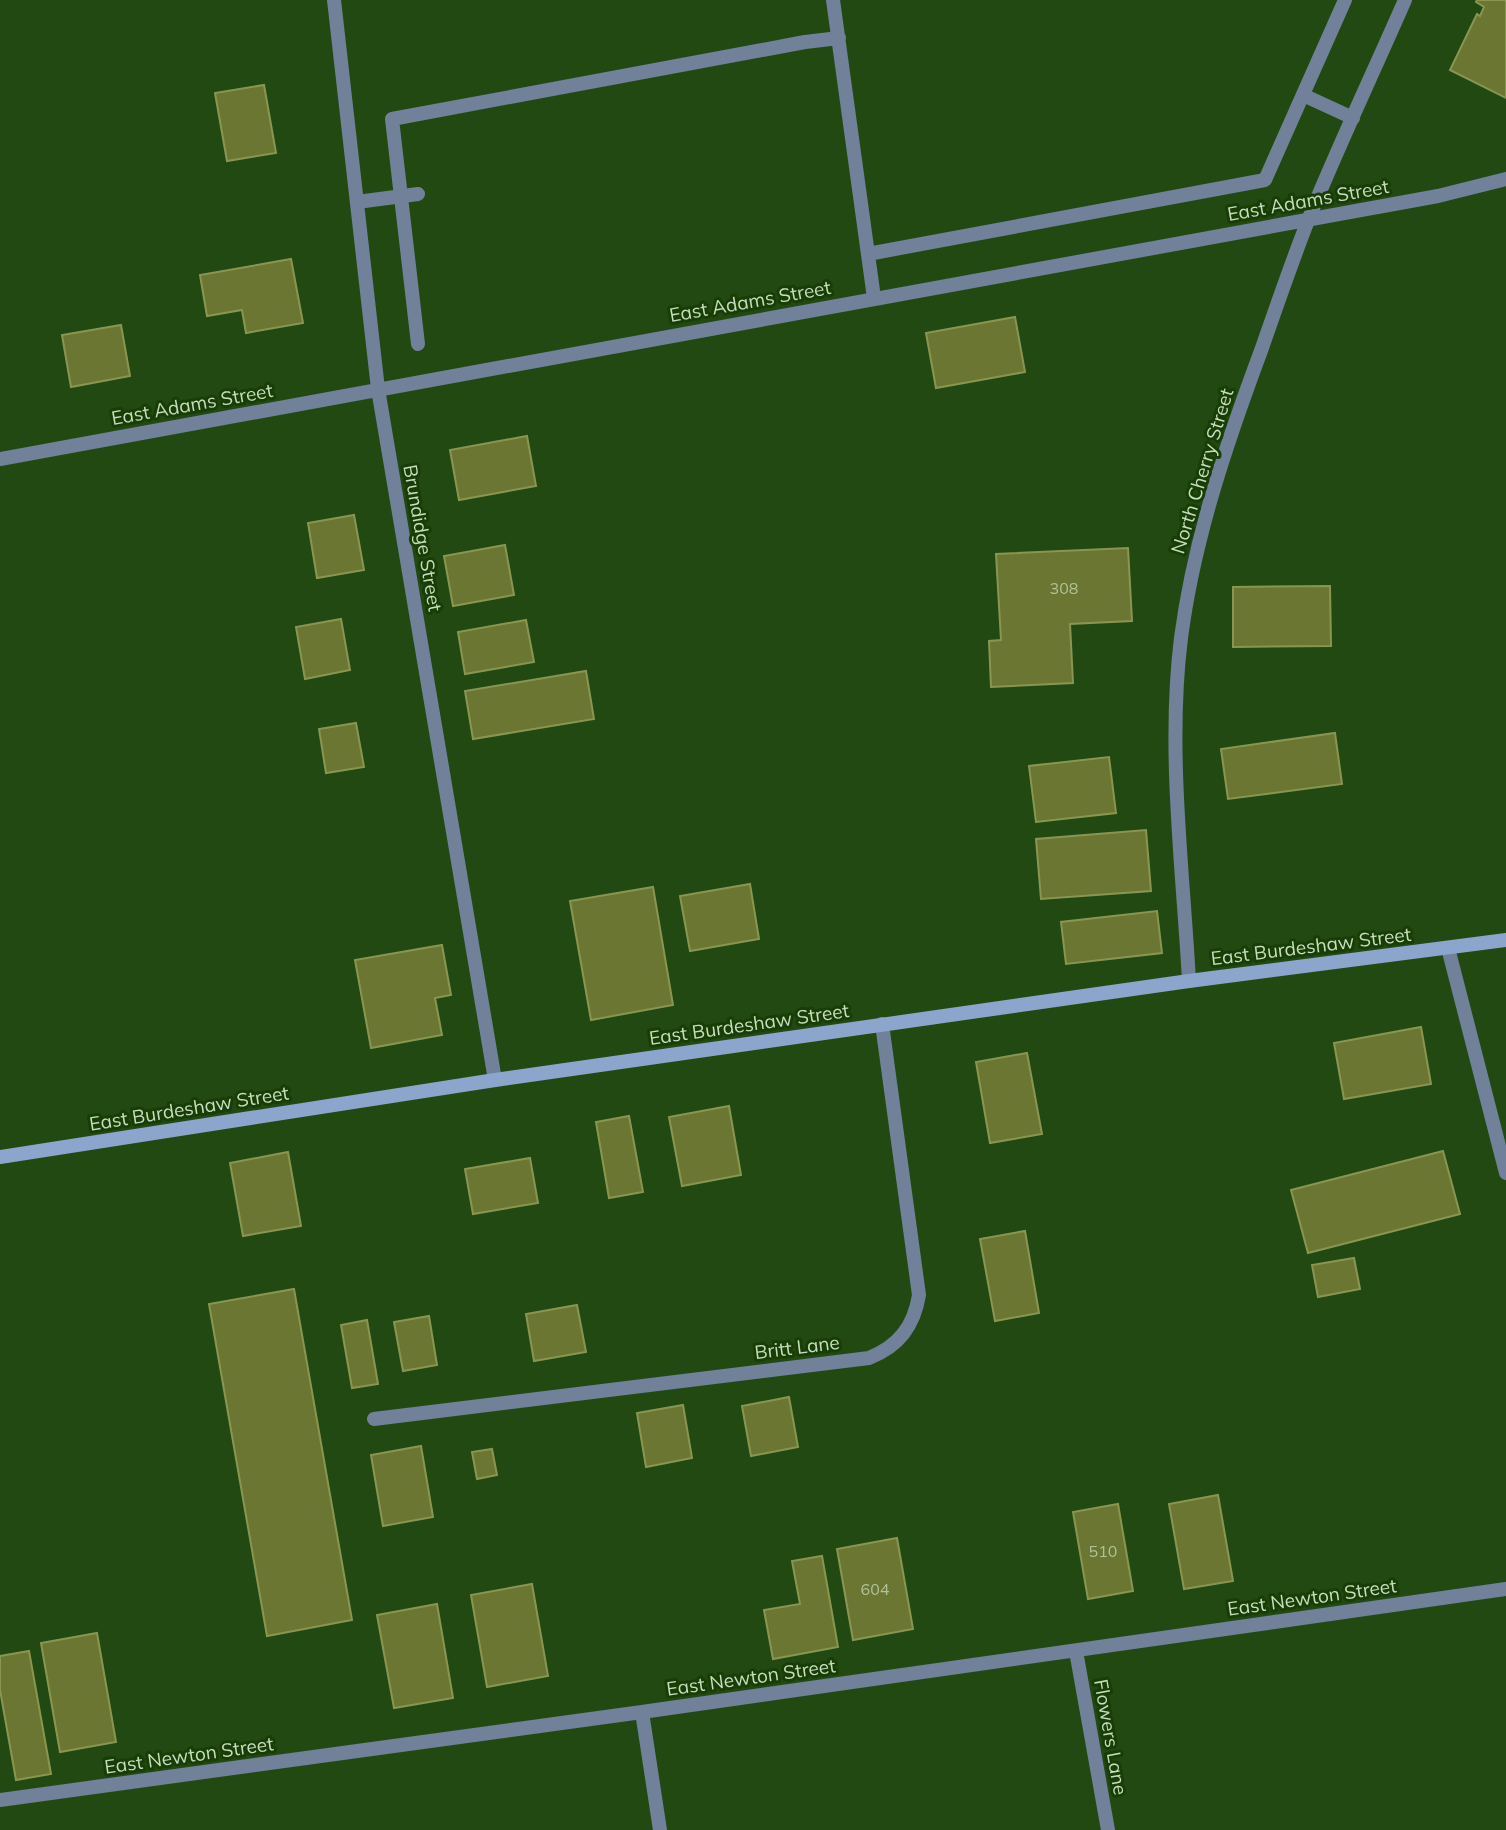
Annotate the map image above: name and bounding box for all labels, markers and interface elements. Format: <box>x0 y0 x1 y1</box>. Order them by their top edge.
street label: East Adams Street <box>1225 174 1391 226</box>
street label: East Adams Street <box>667 275 833 327</box>
street label: East Adams Street <box>109 378 275 430</box>
street label: North Cherry Street <box>1165 385 1239 557</box>
street label: Brundidge Street <box>398 463 448 614</box>
house number: 308 <box>1050 578 1078 598</box>
street label: East Burdeshaw Street <box>1209 922 1413 970</box>
street label: East Burdeshaw Street <box>647 998 851 1050</box>
street label: East Burdeshaw Street <box>88 1080 291 1136</box>
street label: Britt Lane <box>753 1330 841 1364</box>
house number: 510 <box>1089 1541 1117 1561</box>
street label: East Newton Street <box>1226 1573 1398 1621</box>
house number: 604 <box>861 1579 890 1599</box>
street label: East Newton Street <box>665 1653 837 1701</box>
street label: Flowers Lane <box>1089 1677 1133 1797</box>
street label: East Newton Street <box>103 1731 275 1779</box>

